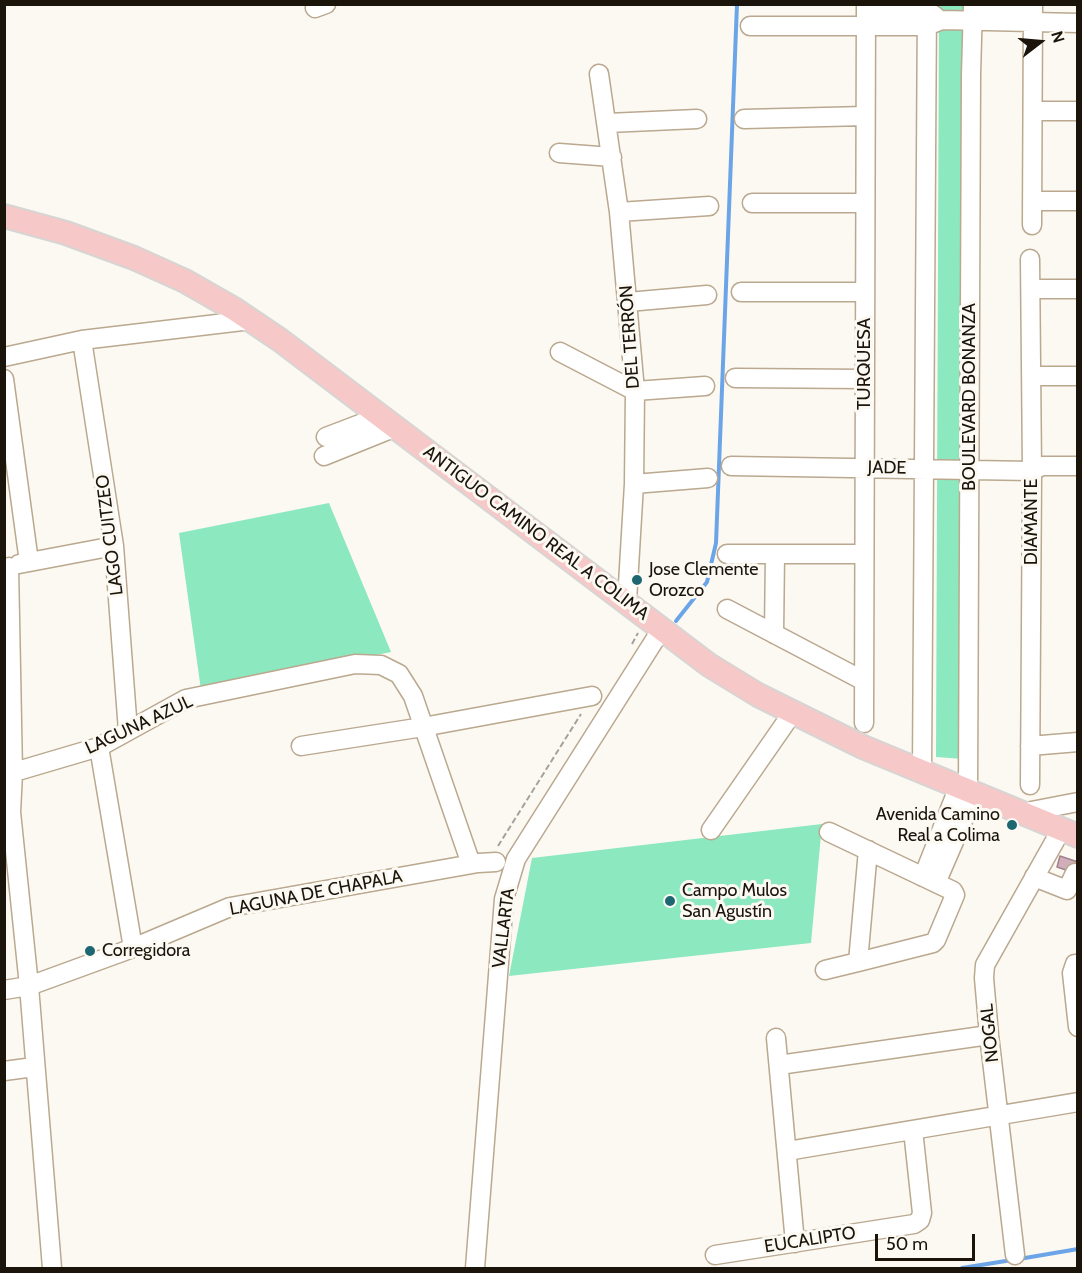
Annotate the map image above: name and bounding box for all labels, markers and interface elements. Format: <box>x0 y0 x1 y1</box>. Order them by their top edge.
north arrow <box>1010 12 1070 72</box>
text: N <box>1047 29 1068 45</box>
street label: DEL TERRÓN <box>616 284 644 390</box>
street label: BOULEVARD BONANZA <box>959 303 981 491</box>
street label: TURQUESA <box>854 318 876 410</box>
street label: ANTIGUO CAMINO REAL A COLIMA <box>419 441 653 625</box>
street label: JADE <box>867 457 907 479</box>
street label: LAGO CUITZEO <box>92 473 128 597</box>
street label: DIAMANTE <box>1021 479 1043 565</box>
place label: Jose Clemente Orozco <box>649 559 759 602</box>
marker: Jose Clemente Orozco <box>630 573 644 587</box>
street label: LAGUNA AZUL <box>82 691 196 759</box>
place label: Avenida Camino Real a Colima <box>876 804 1000 846</box>
marker: Avenida Camino Real a Colima <box>1005 818 1019 832</box>
street label: LAGUNA DE CHAPALA <box>228 866 404 920</box>
place label: Campo Mulos San Agustín <box>682 880 787 922</box>
street label: VALLARTA <box>488 887 520 969</box>
marker: Campo Mulos San Agustín <box>663 894 677 908</box>
place label: Corregidora <box>102 940 190 962</box>
marker: Corregidora <box>83 944 97 958</box>
street label: NOGAL <box>976 1003 1004 1063</box>
street label: EUCALIPTO <box>763 1222 857 1258</box>
scale bar <box>878 1222 978 1260</box>
text: 50 m <box>886 1233 928 1255</box>

